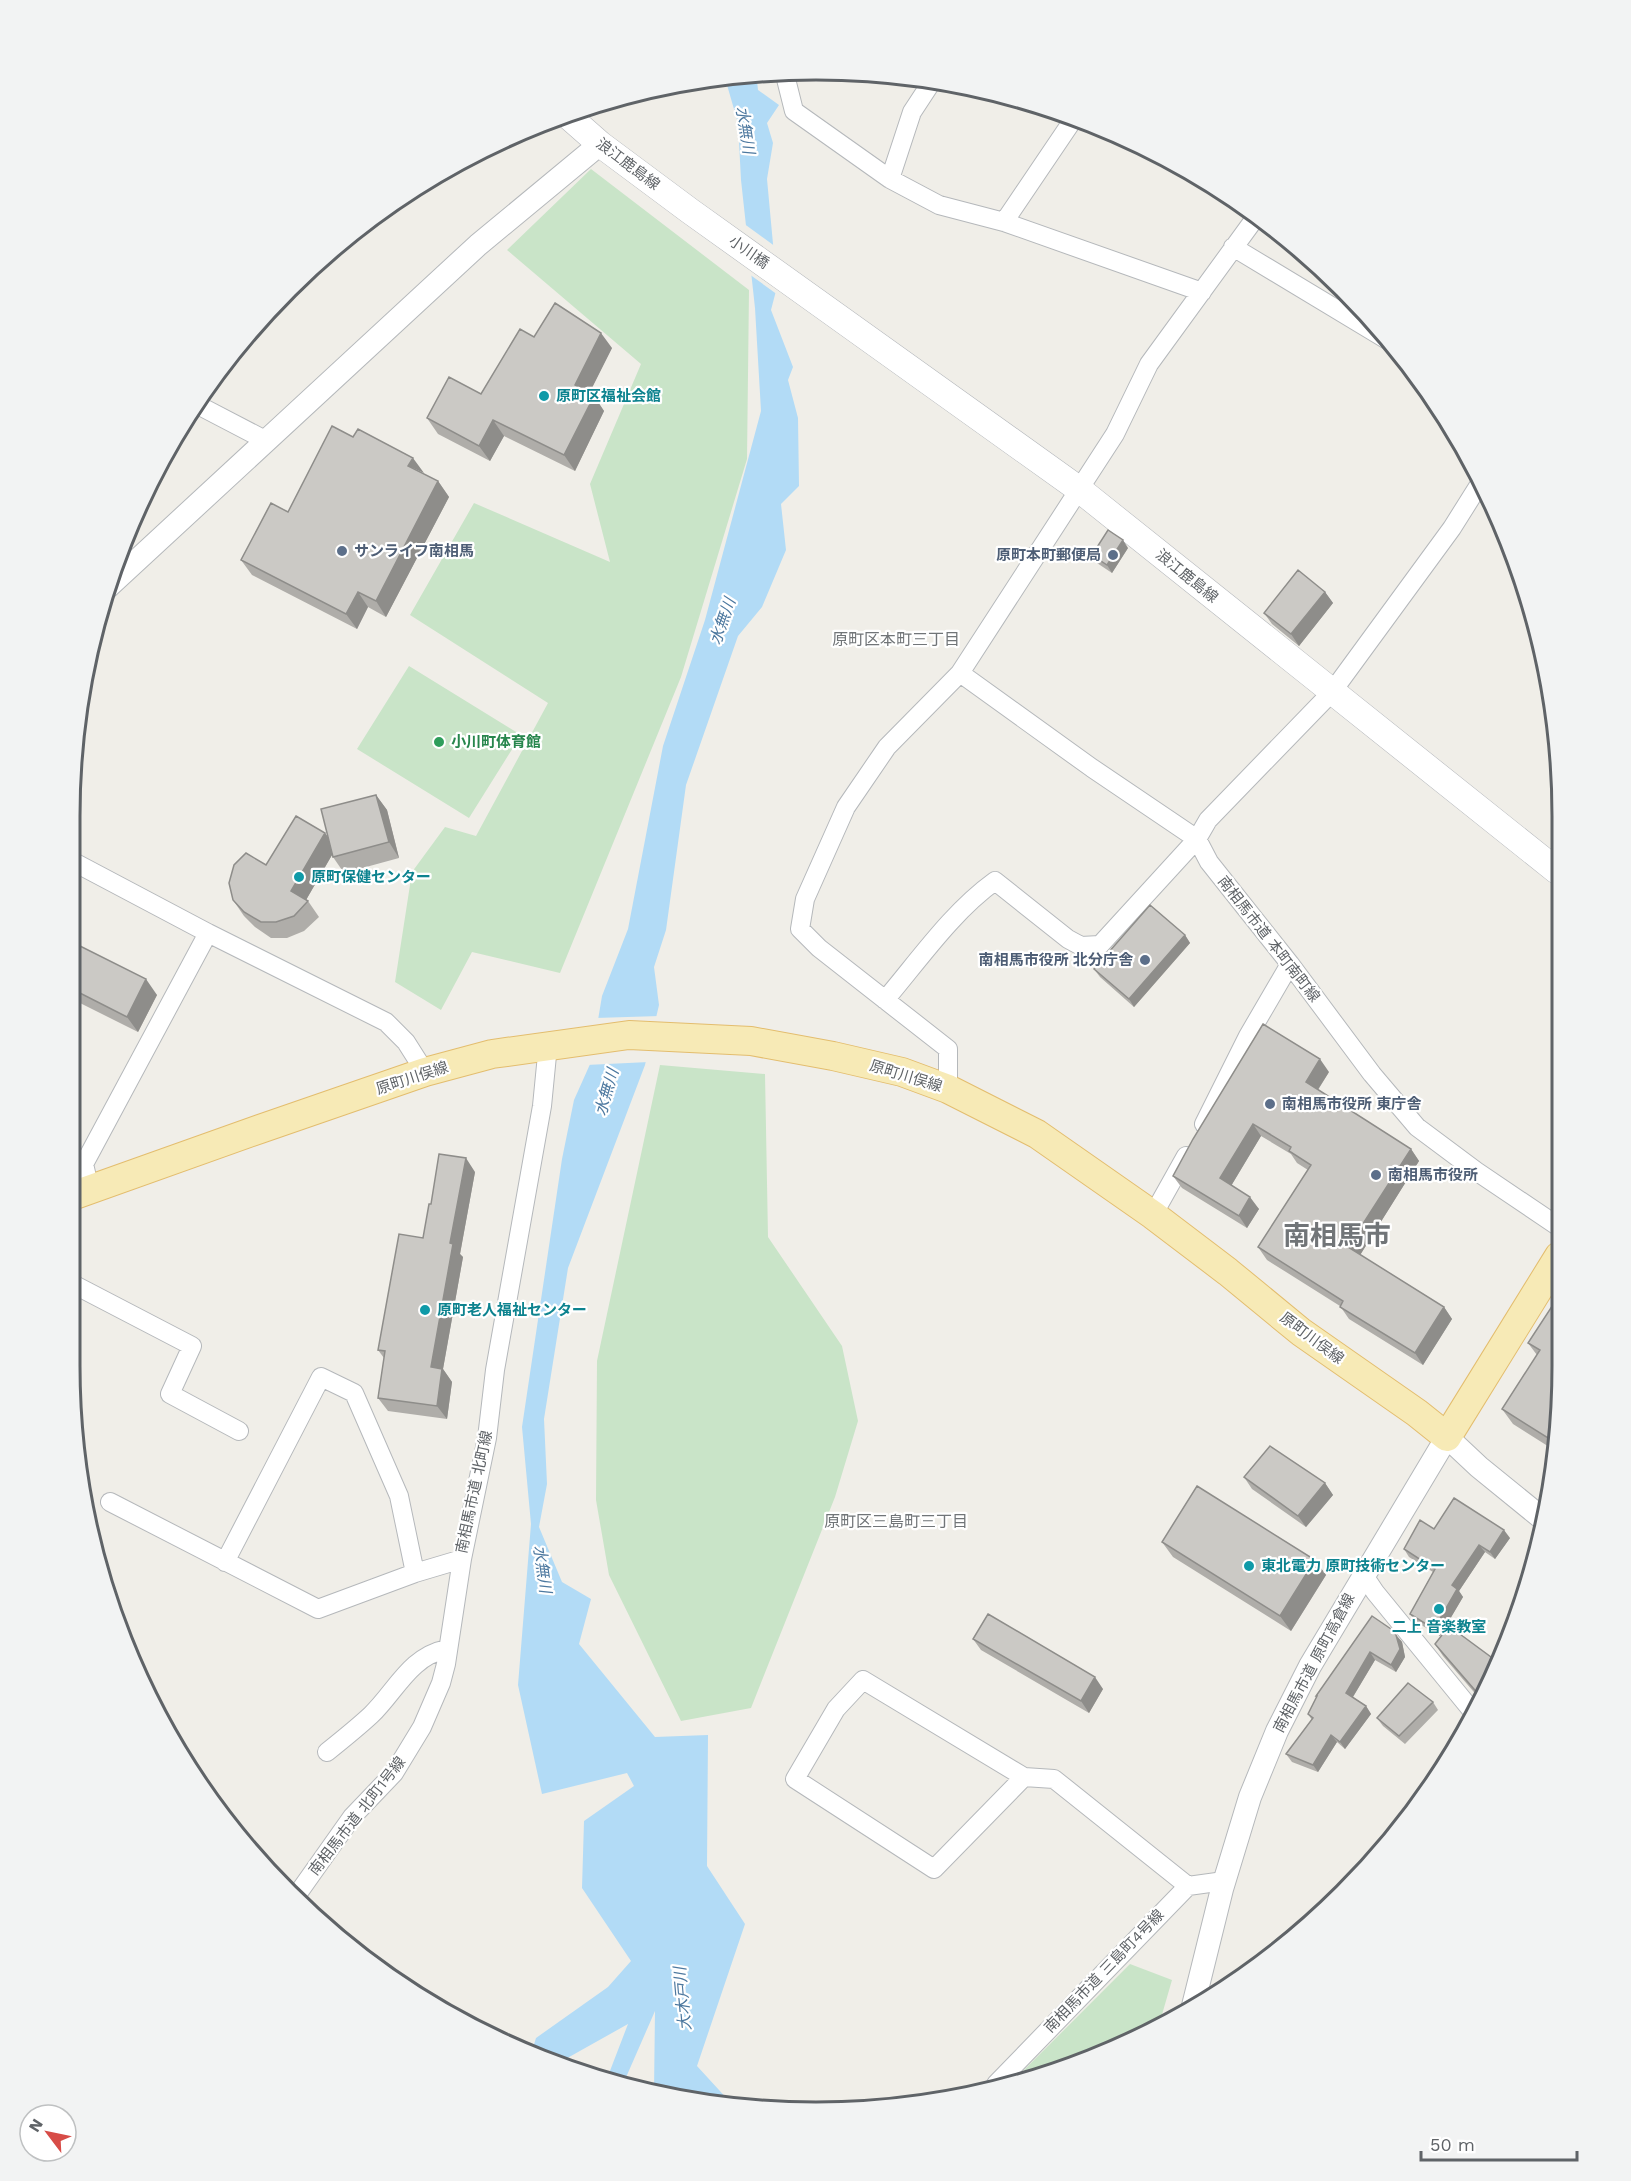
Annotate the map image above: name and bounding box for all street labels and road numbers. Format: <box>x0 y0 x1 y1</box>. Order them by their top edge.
street label: 浪江鹿島線 <box>593 134 663 194</box>
street label: 小川橋 <box>725 232 773 272</box>
street label: 浪江鹿島線 <box>1152 545 1222 607</box>
street label: 南相馬市道 本町南町線 <box>1214 872 1324 1006</box>
street label: 原町川俣線 <box>867 1056 945 1096</box>
street label: 原町川俣線 <box>374 1058 450 1098</box>
street label: 原町川俣線 <box>1277 1308 1347 1368</box>
street label: 南相馬市道 北町線 <box>452 1429 496 1555</box>
street label: 南相馬市道 原町高倉線 <box>1270 1590 1358 1736</box>
street label: 南相馬市道 北町1号線 <box>305 1753 409 1879</box>
street label: 南相馬市道 三島町4号線 <box>1040 1906 1168 2036</box>

